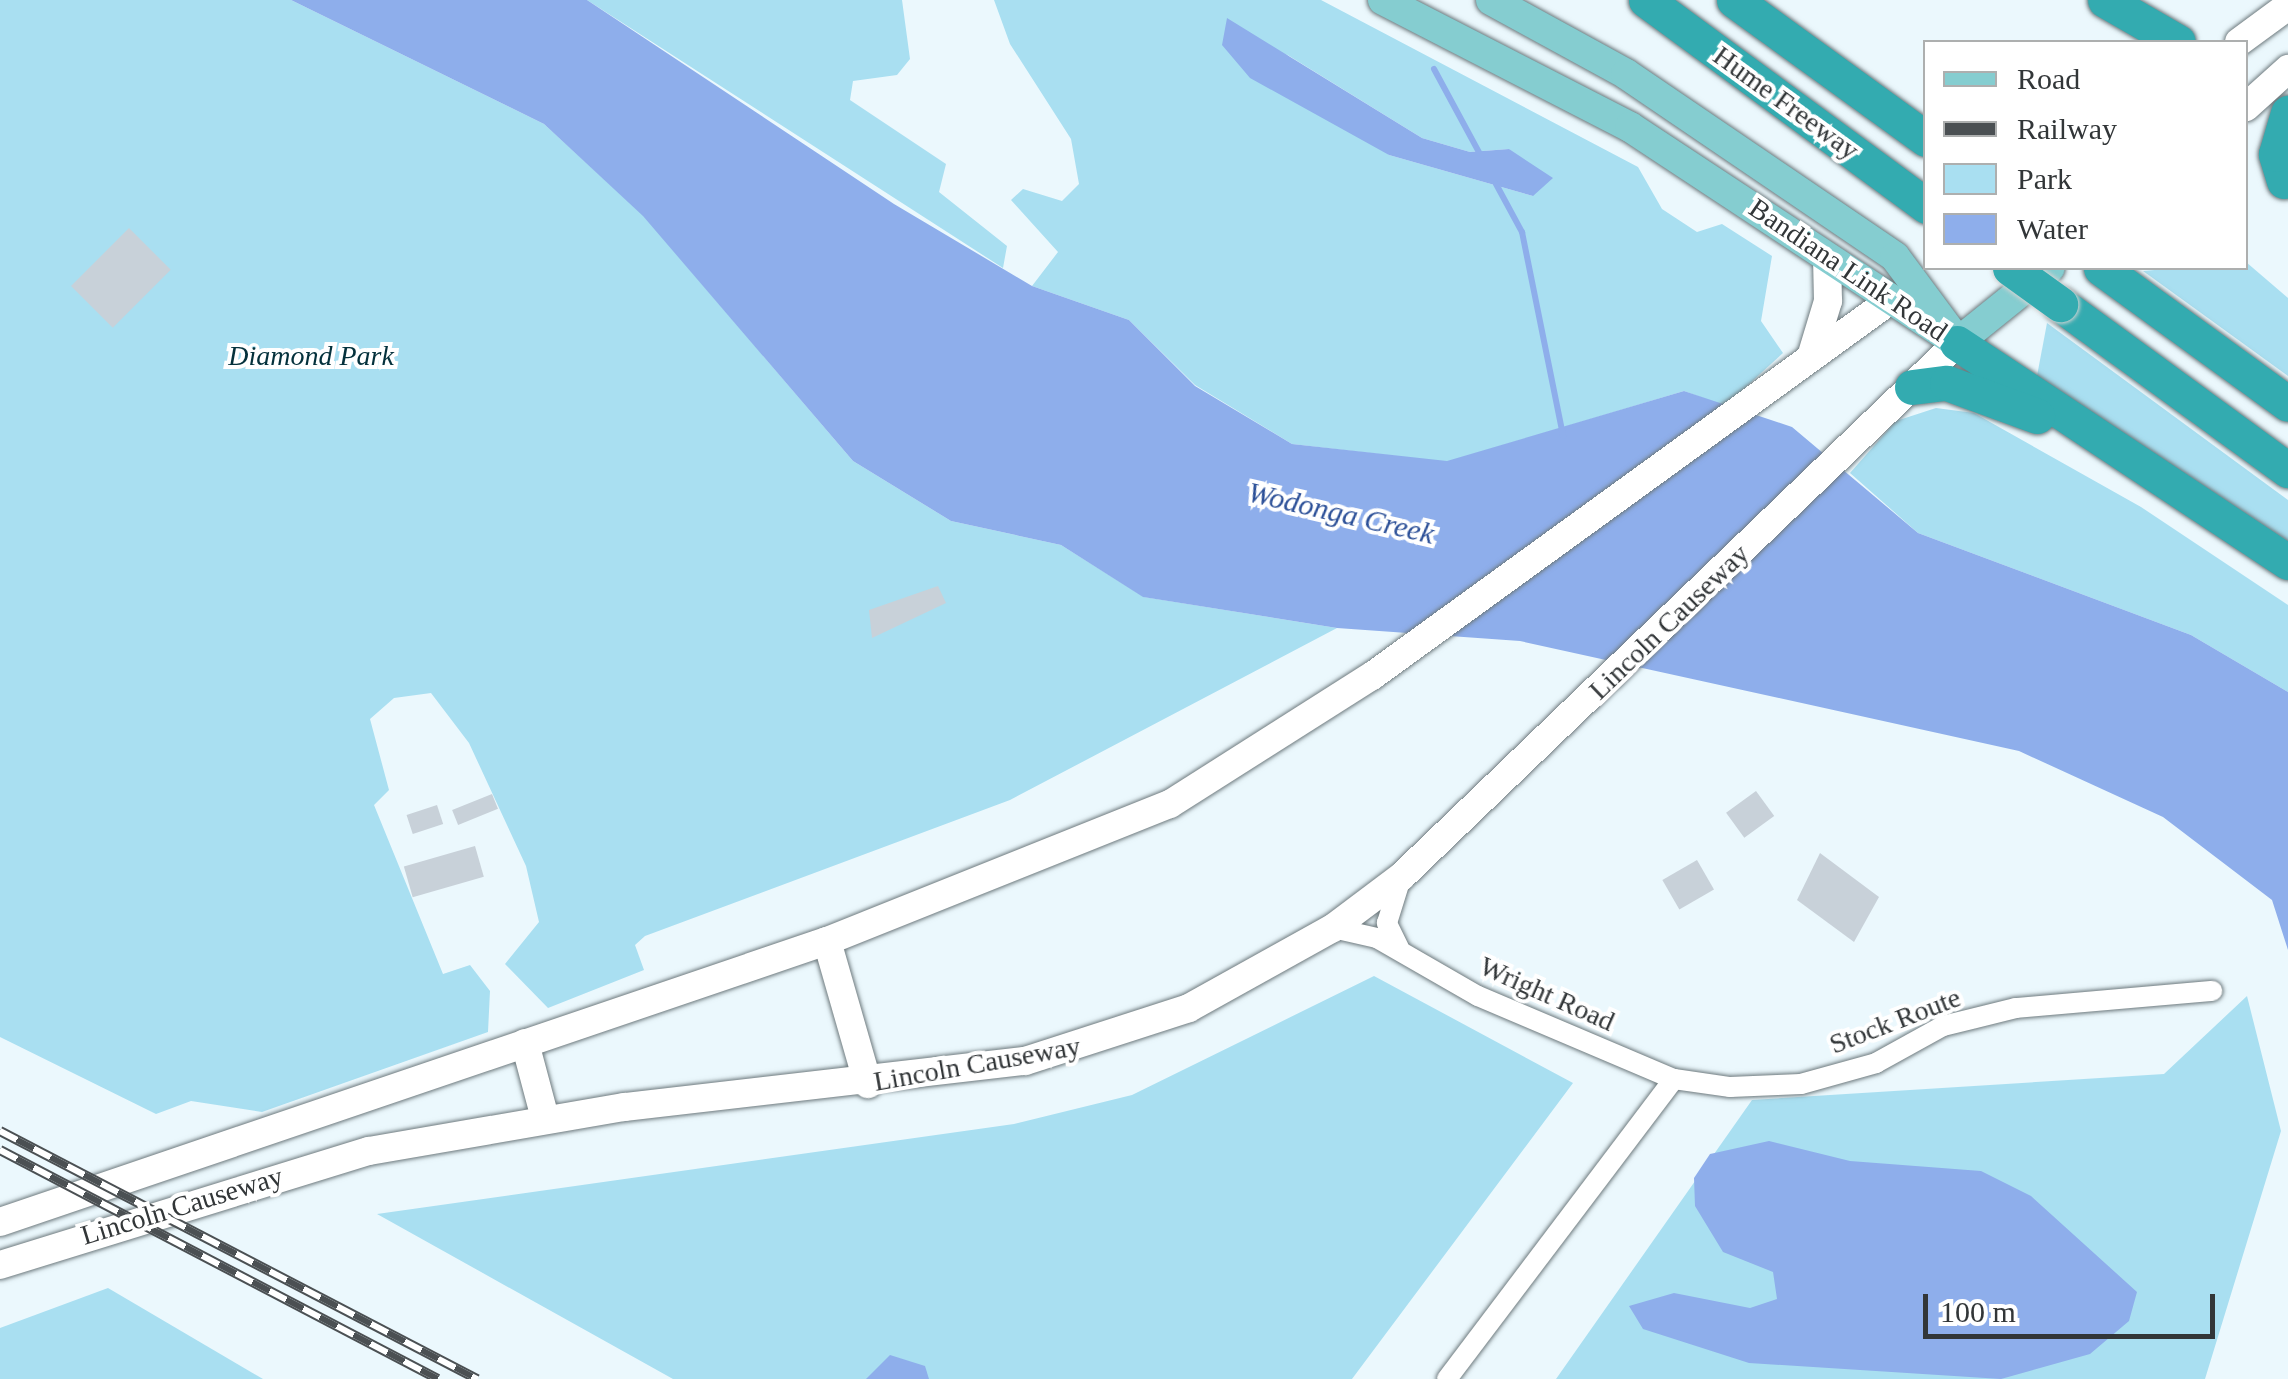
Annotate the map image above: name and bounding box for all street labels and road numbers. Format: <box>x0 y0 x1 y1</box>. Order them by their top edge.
street label: Hume Freeway <box>1707 39 1865 167</box>
street label: Bandiana Link Road <box>1743 191 1953 349</box>
street label: Lincoln Causeway <box>1582 537 1756 707</box>
street label: Wright Road <box>1474 949 1620 1039</box>
street label: Stock Route <box>1825 981 1965 1061</box>
street label: Lincoln Causeway <box>871 1029 1083 1099</box>
street label: Lincoln Causeway <box>77 1159 287 1253</box>

